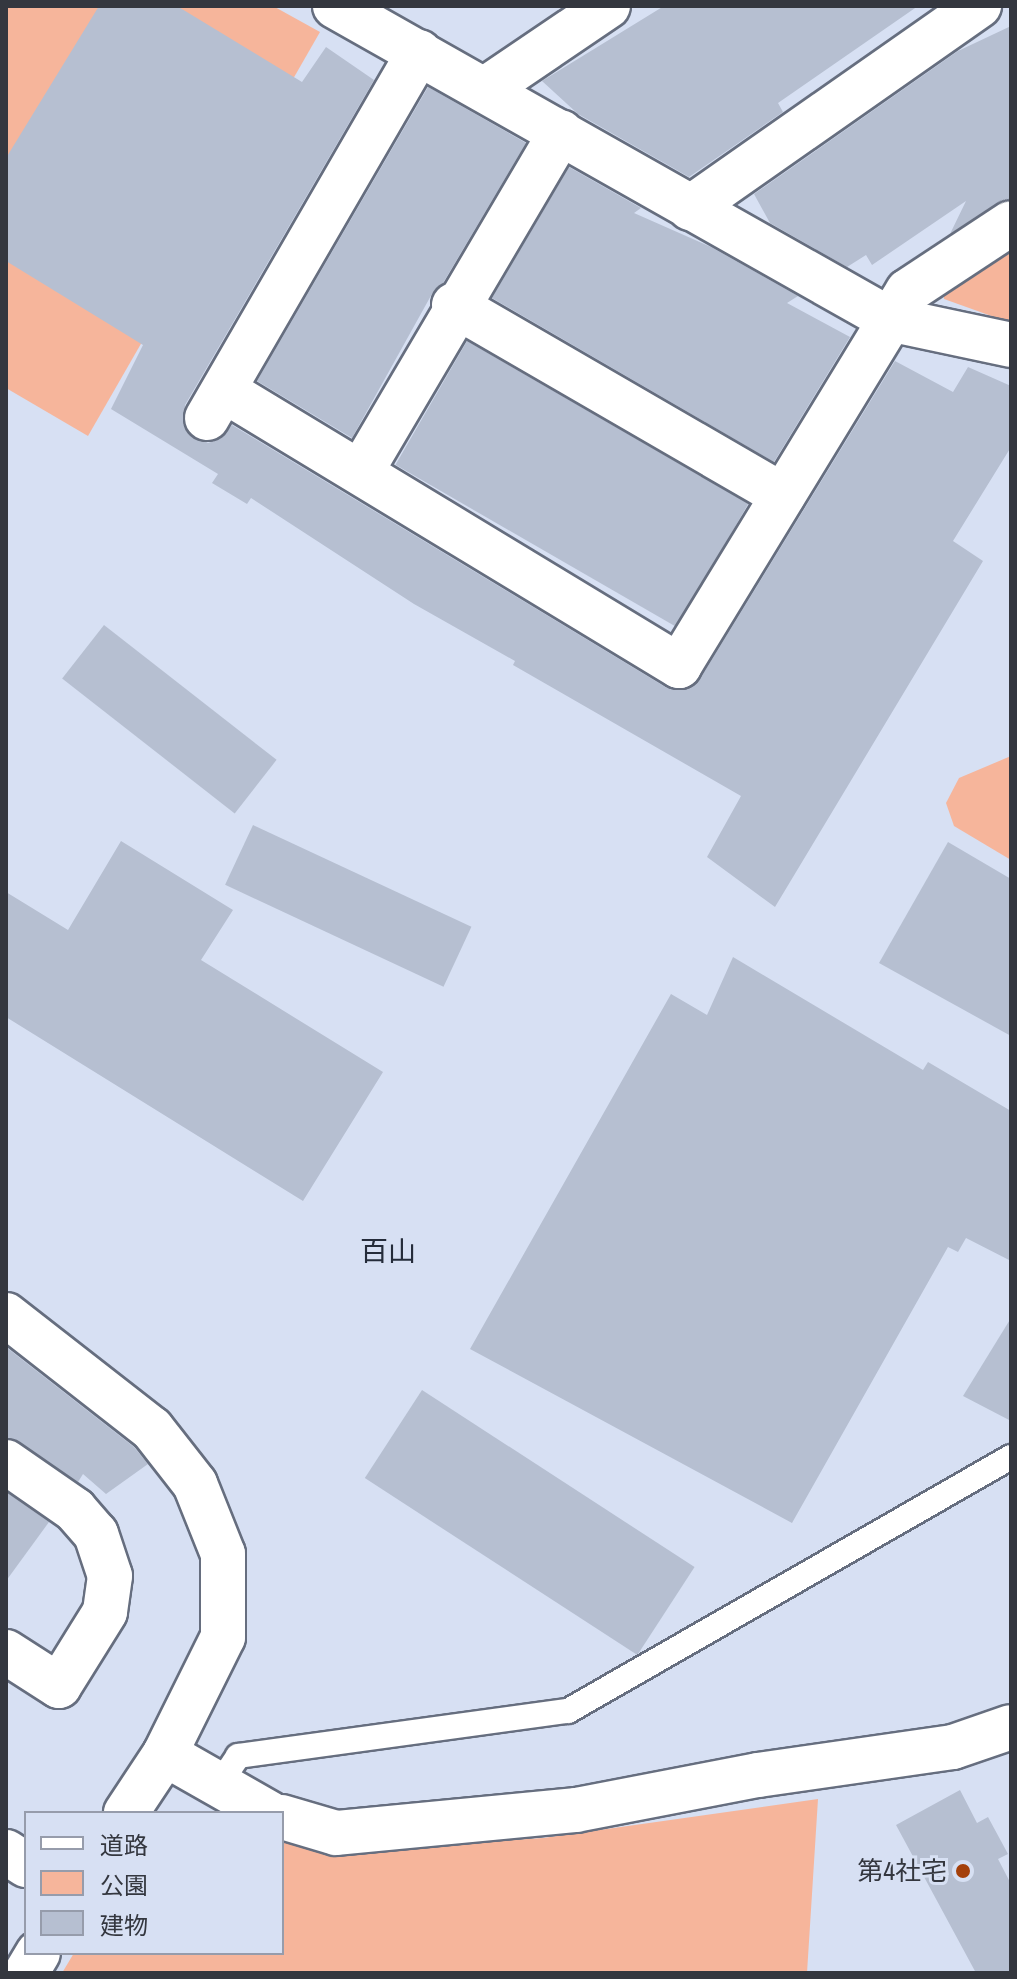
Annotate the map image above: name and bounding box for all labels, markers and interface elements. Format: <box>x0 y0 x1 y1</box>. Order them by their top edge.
district label: 百山 <box>360 1234 416 1268</box>
legend <box>24 1811 284 1955</box>
text: 道路 <box>100 1829 148 1861</box>
place label: 第4社宅 <box>857 1855 947 1887</box>
marker: 第4社宅 <box>954 1862 972 1880</box>
text: 公園 <box>100 1869 148 1901</box>
text: 建物 <box>100 1909 148 1941</box>

